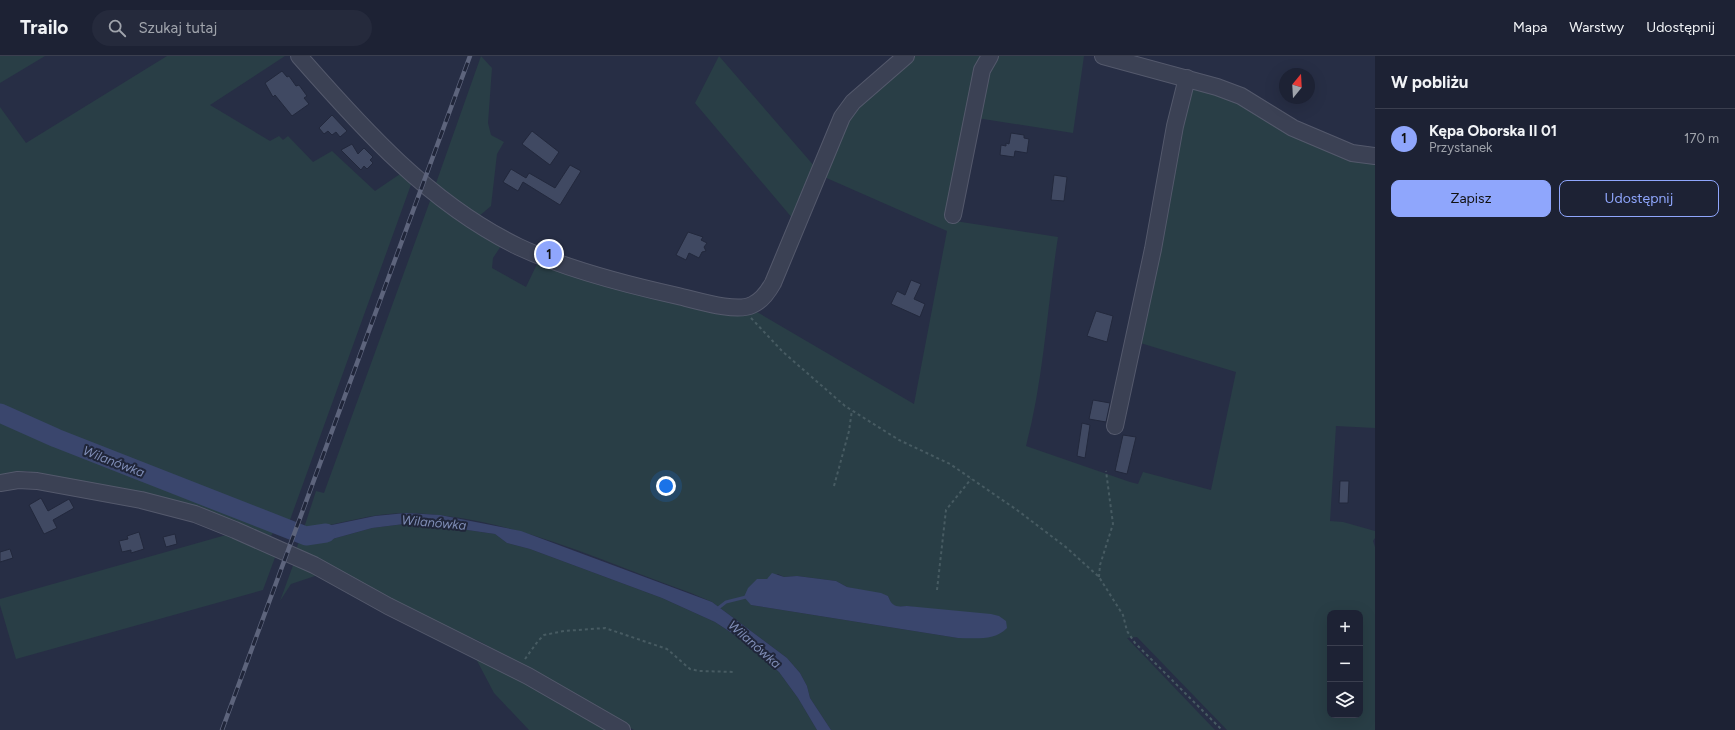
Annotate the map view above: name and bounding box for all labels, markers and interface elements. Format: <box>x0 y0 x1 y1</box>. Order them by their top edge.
search box <box>92 10 372 46</box>
text: Trailo <box>20 16 68 39</box>
icon: search <box>106 17 128 39</box>
text: Szukaj tutaj <box>138 19 217 37</box>
text: Mapa <box>1513 19 1547 36</box>
text: Warstwy <box>1569 19 1624 36</box>
text: Udostępnij <box>1646 19 1715 36</box>
north arrow <box>1279 68 1315 104</box>
text: W pobliżu <box>1391 72 1468 92</box>
text: Kępa Oborska II 01 <box>1429 122 1557 140</box>
text: 1 <box>1401 131 1407 146</box>
text: 170 m <box>1684 131 1719 146</box>
text: Przystanek <box>1429 140 1492 155</box>
button: Zapisz <box>1391 180 1551 217</box>
button: Udostępnij <box>1559 180 1719 217</box>
pin: 1 <box>536 239 562 269</box>
water label: Wilanówka <box>81 443 147 480</box>
your location <box>656 476 676 496</box>
water label: Wilanówka <box>401 512 467 533</box>
map controls <box>1327 610 1363 718</box>
button: + <box>1327 610 1363 646</box>
water label: Wilanówka <box>725 617 784 671</box>
button: − <box>1327 646 1363 682</box>
button: layers <box>1327 682 1363 718</box>

